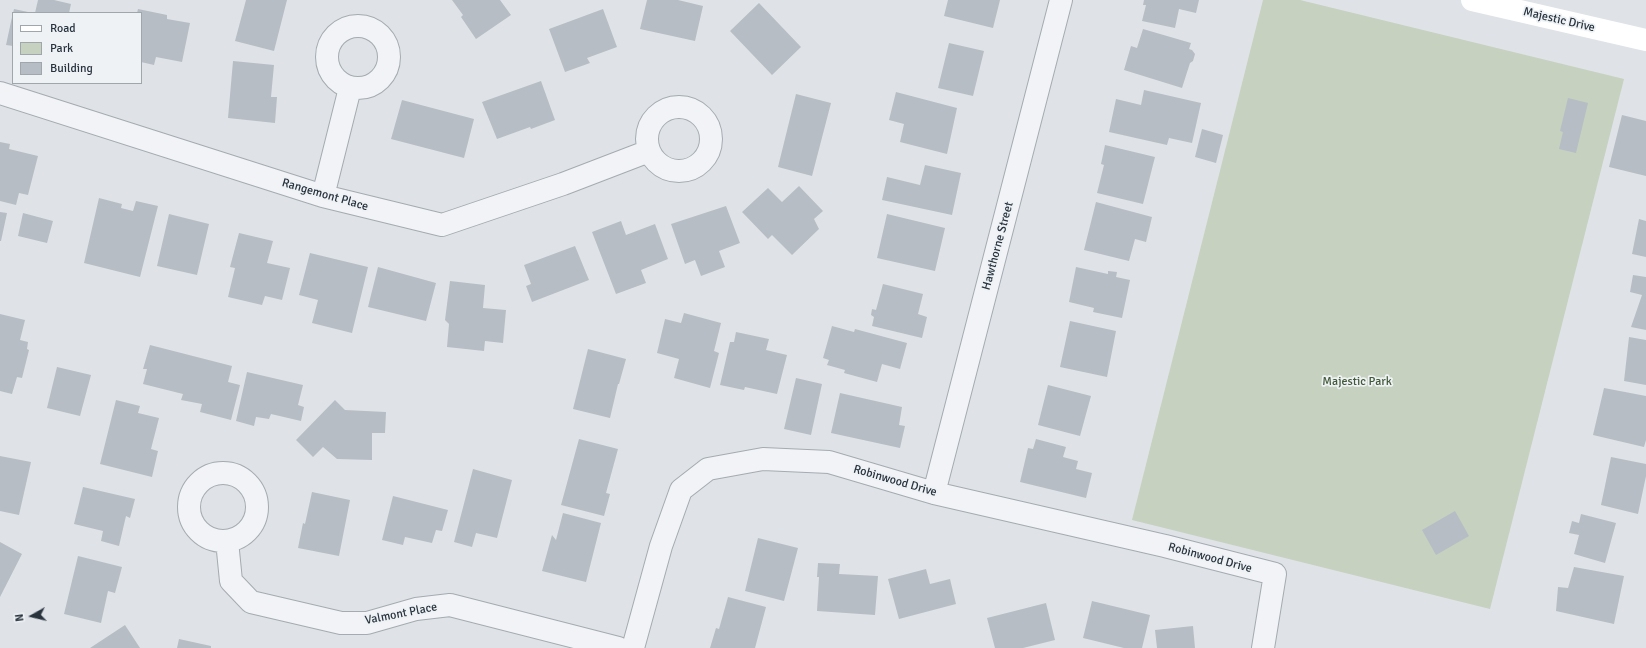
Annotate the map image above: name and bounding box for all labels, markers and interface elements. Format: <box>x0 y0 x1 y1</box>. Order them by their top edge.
street label: Majestic Drive <box>1522 5 1596 35</box>
legend <box>12 12 142 84</box>
text: Road <box>50 21 76 36</box>
text: Park <box>50 41 73 56</box>
text: Building <box>50 61 93 76</box>
street label: Rangemont Place <box>280 176 370 214</box>
street label: Hawthorne Street <box>979 200 1017 292</box>
park label: Majestic Park <box>1322 375 1392 389</box>
street label: Robinwood Drive <box>852 462 938 500</box>
street label: Robinwood Drive <box>1167 540 1253 576</box>
north arrow <box>12 596 52 636</box>
street label: Valmont Place <box>364 600 438 628</box>
text: N <box>13 613 27 622</box>

